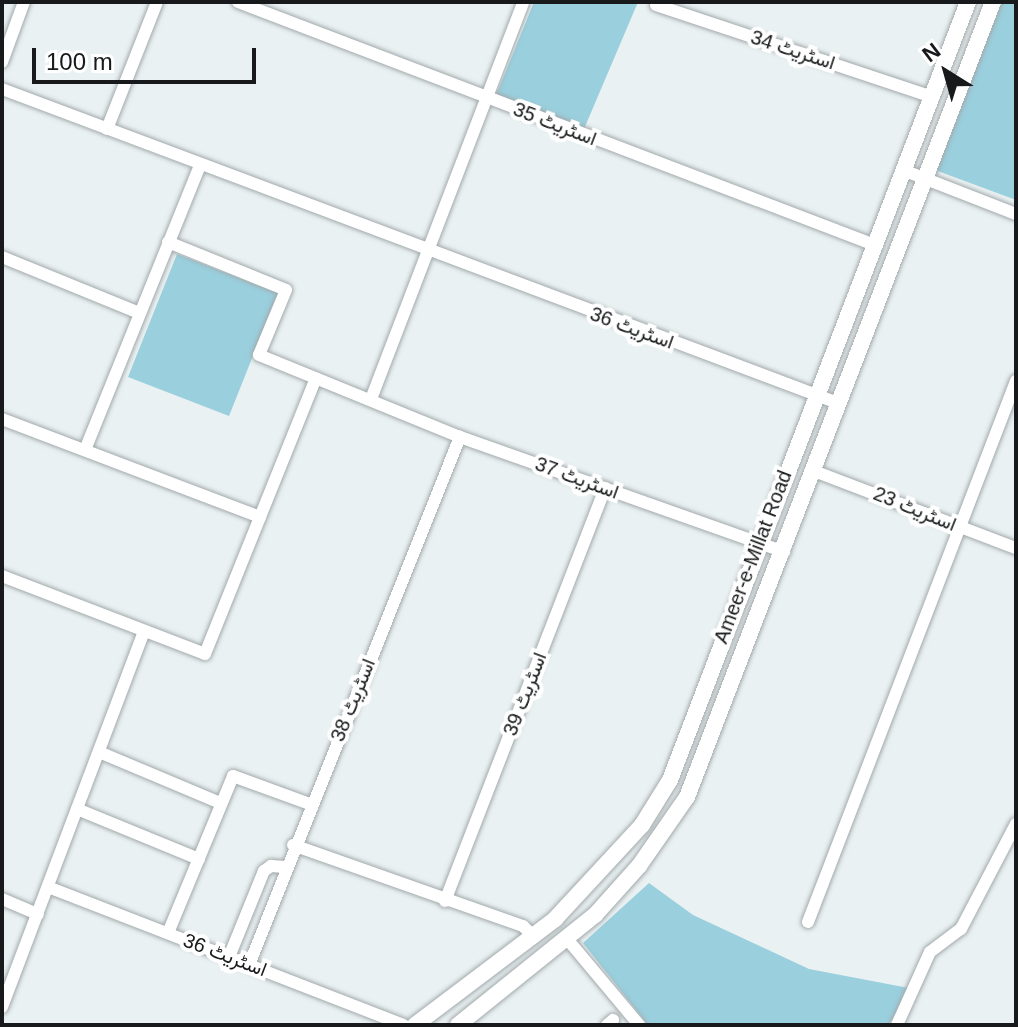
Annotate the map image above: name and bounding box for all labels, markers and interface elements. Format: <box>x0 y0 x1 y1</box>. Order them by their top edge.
street label: اسٹریٹ 34 <box>748 25 838 75</box>
scale bar <box>36 32 260 82</box>
north arrow <box>906 32 986 112</box>
text: N <box>917 38 945 67</box>
text: 100 m <box>46 48 113 75</box>
street label: اسٹریٹ 35 <box>510 97 600 151</box>
street label: اسٹریٹ 36 <box>587 302 677 354</box>
street label: اسٹریٹ 37 <box>532 452 622 504</box>
street label: Ameer-e-Millat Road <box>709 467 797 647</box>
street label: اسٹریٹ 23 <box>870 481 960 537</box>
street label: اسٹریٹ 39 <box>498 649 552 739</box>
street label: اسٹریٹ 38 <box>325 655 381 745</box>
street label: اسٹریٹ 36 <box>180 928 270 982</box>

